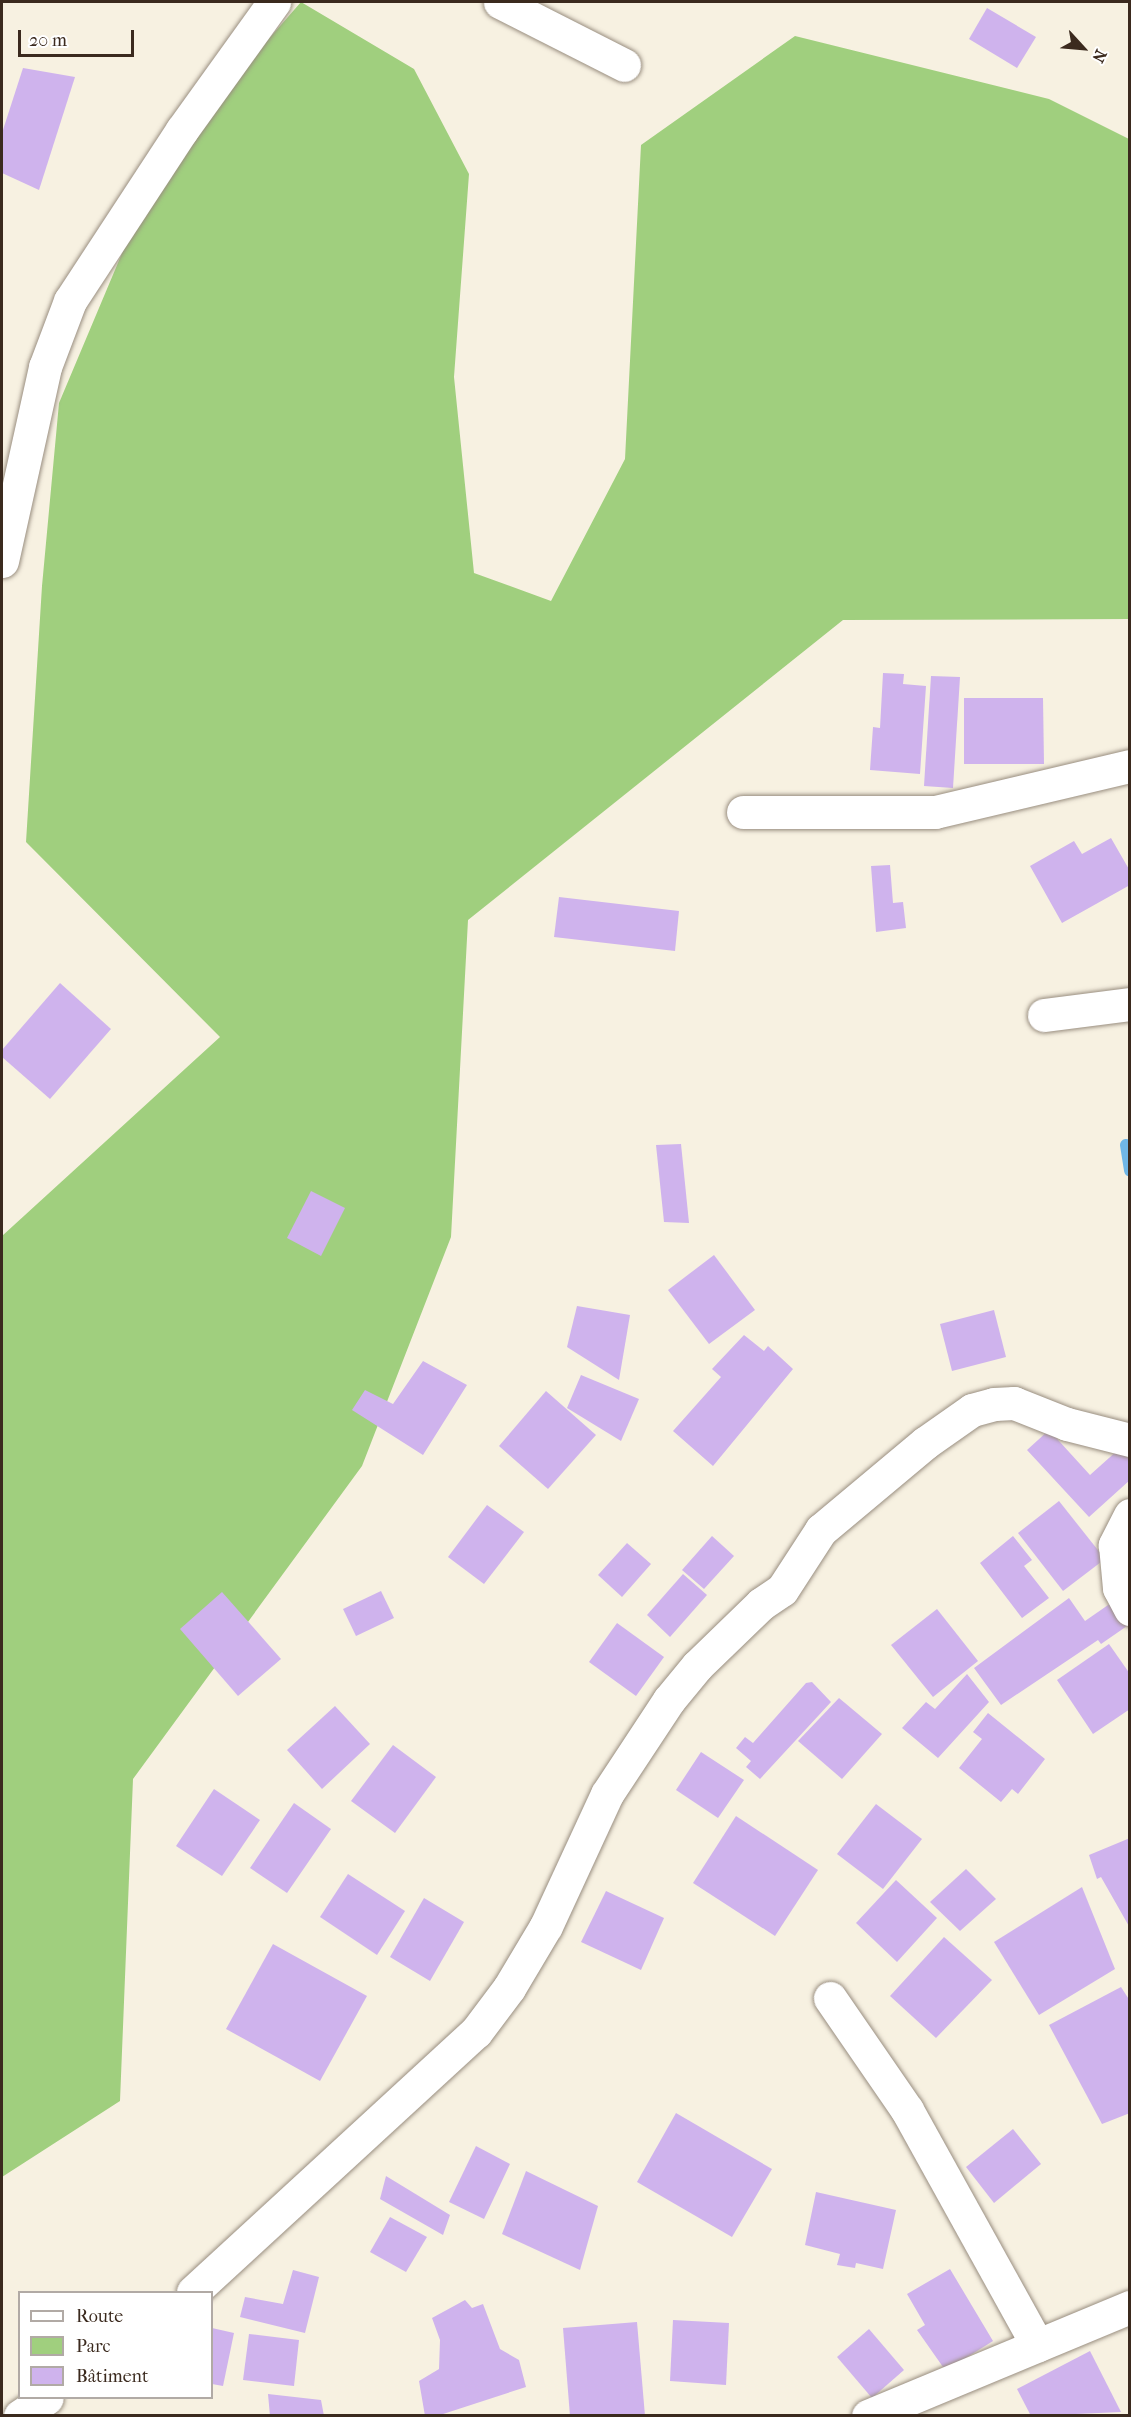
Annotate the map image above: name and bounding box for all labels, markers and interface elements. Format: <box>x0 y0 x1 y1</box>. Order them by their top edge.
scale bar <box>21 18 136 56</box>
north arrow <box>1053 18 1113 78</box>
text: 20 m <box>29 30 67 51</box>
text: N <box>1088 46 1111 66</box>
legend <box>18 2291 213 2399</box>
text: Route <box>76 2306 123 2327</box>
text: Parc <box>76 2336 111 2357</box>
text: Bâtiment <box>76 2366 148 2387</box>

